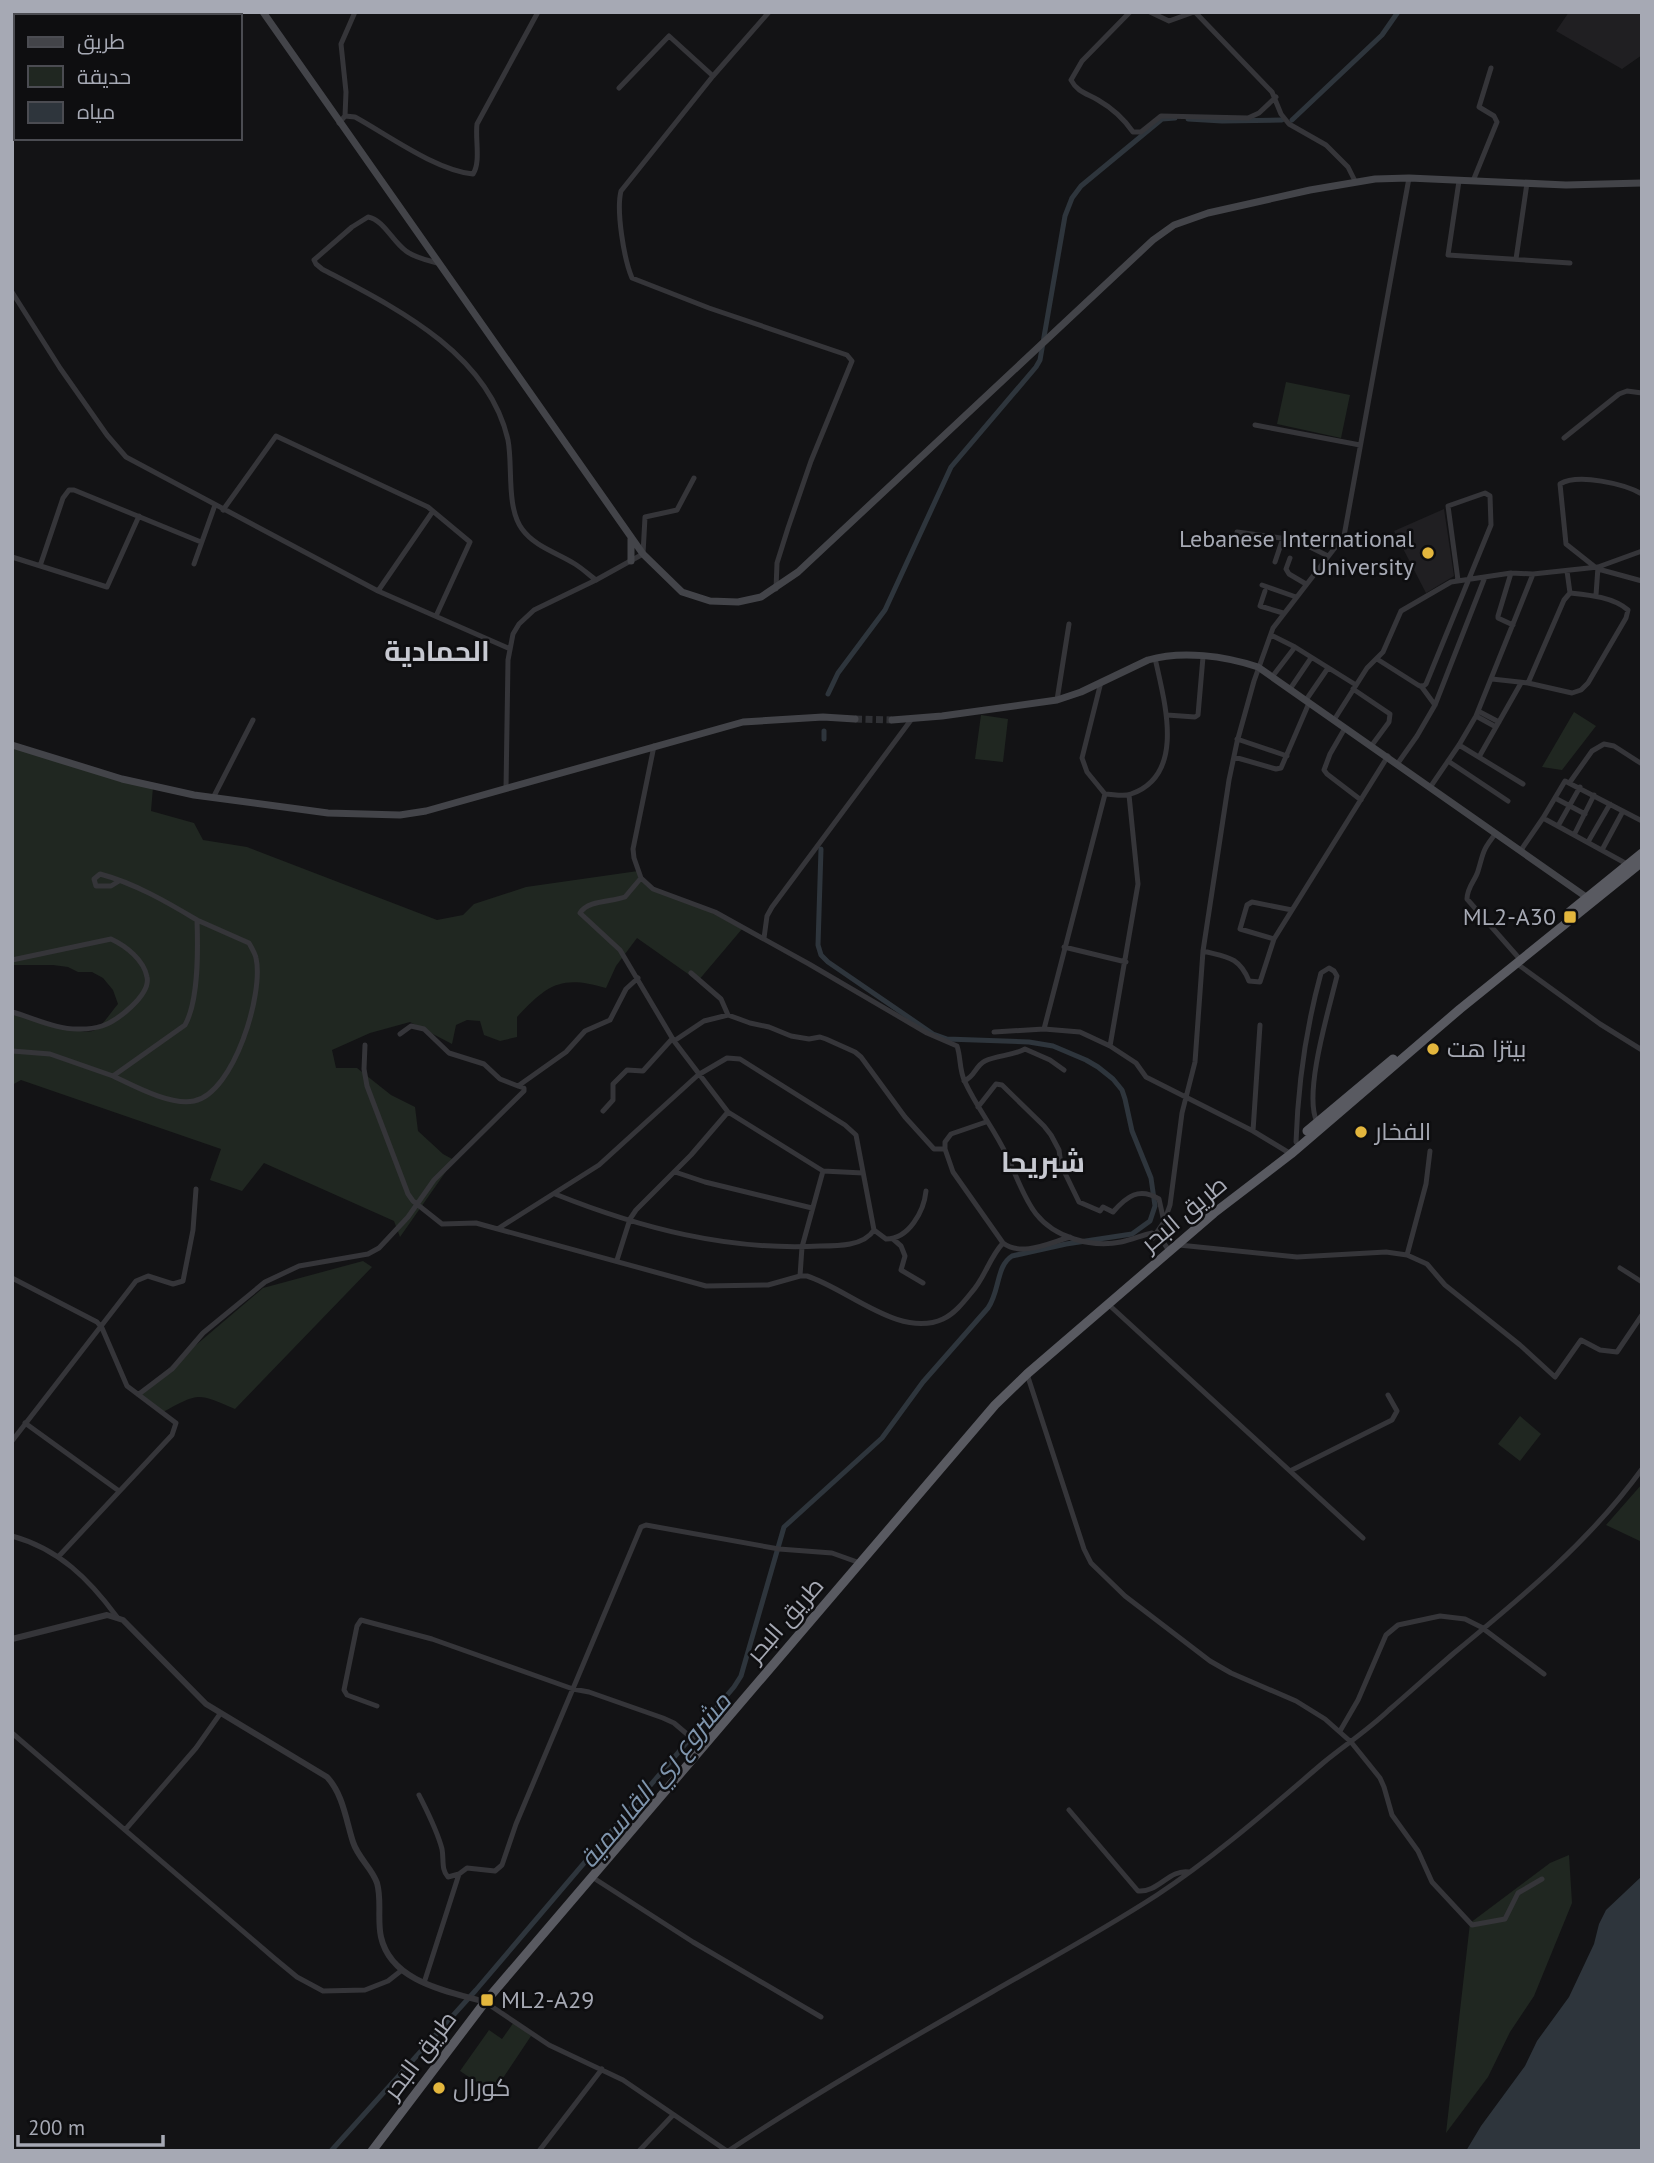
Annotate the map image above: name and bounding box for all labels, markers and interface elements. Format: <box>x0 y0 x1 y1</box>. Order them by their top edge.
legend <box>14 14 242 140</box>
text: طريق <box>77 28 125 55</box>
text: حديقة <box>77 63 131 90</box>
text: مياه <box>77 98 115 125</box>
place label: Lebanese International University <box>1179 523 1414 582</box>
marker: Lebanese International University <box>1420 545 1436 561</box>
district label: الحمادية <box>384 632 490 669</box>
place label: ML2-A30 <box>1463 901 1556 932</box>
marker: ML2-A30 <box>1562 909 1578 925</box>
place label: بيتزا هت <box>1447 1033 1526 1064</box>
marker: بيتزا هت <box>1425 1041 1441 1057</box>
place label: الفخار <box>1373 1116 1431 1147</box>
marker: الفخار <box>1353 1124 1369 1140</box>
district label: شبريحا <box>1001 1143 1085 1180</box>
street label: طريق البحر <box>1133 1169 1233 1260</box>
street label: طريق البحر <box>738 1571 830 1670</box>
water label: مشروع ري القاسمية <box>572 1685 742 1877</box>
place label: ML2-A29 <box>501 1984 594 2015</box>
marker: ML2-A29 <box>479 1992 495 2008</box>
street label: طريق البحر <box>375 2004 463 2107</box>
place label: كورال <box>453 2072 511 2103</box>
marker: كورال <box>431 2080 447 2096</box>
scale bar <box>18 2104 163 2148</box>
text: 200 m <box>28 2114 85 2141</box>

